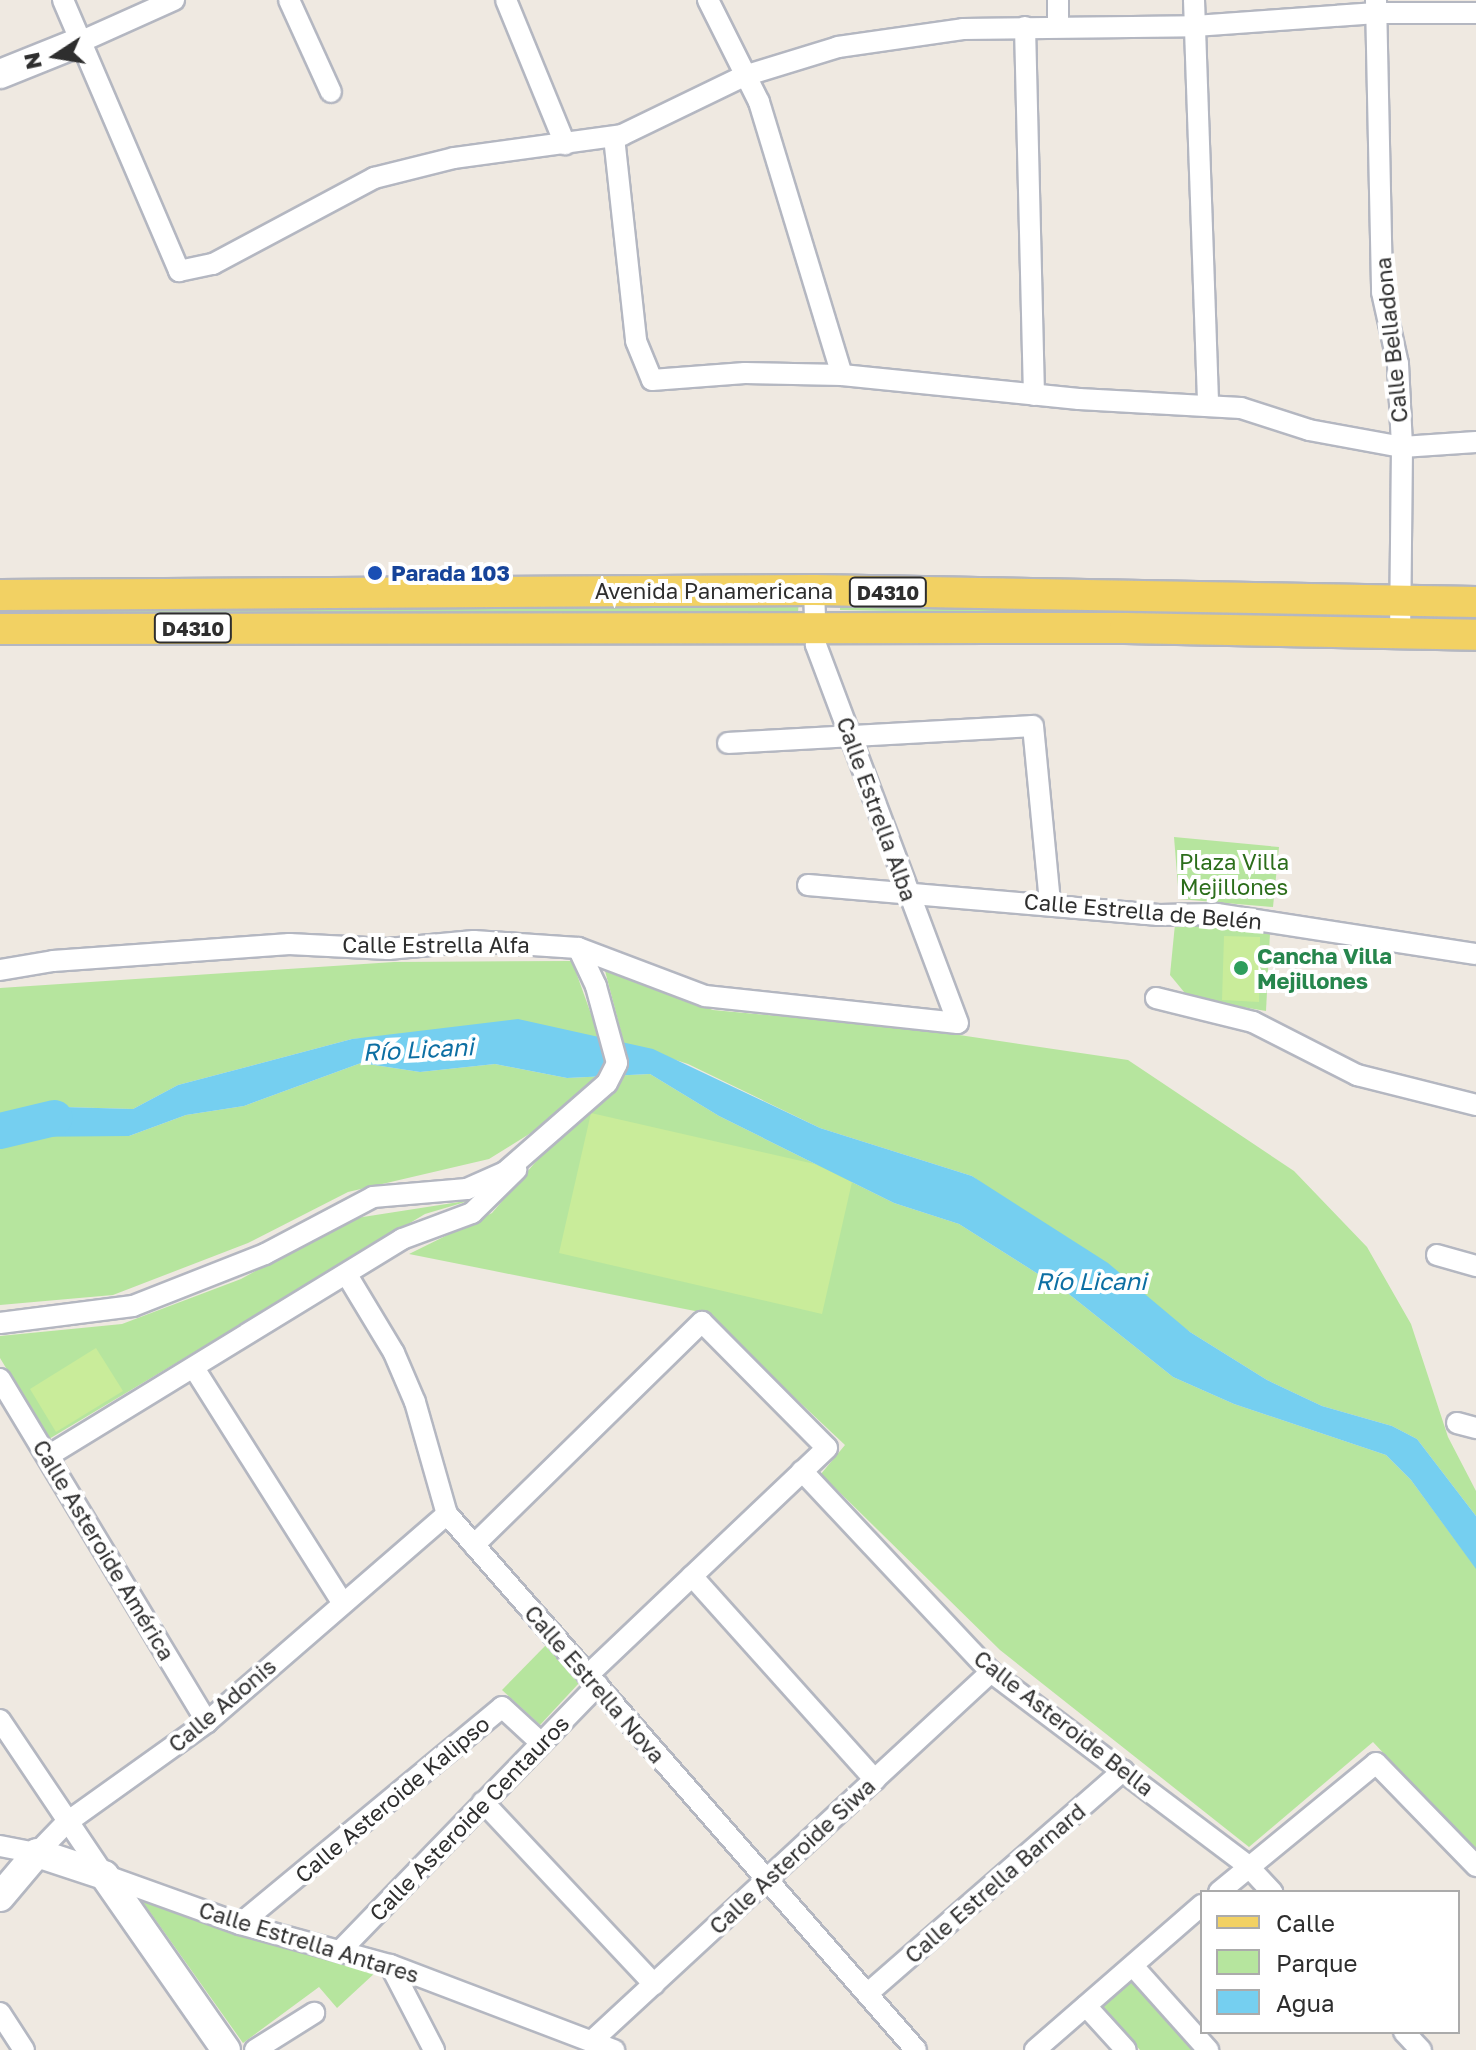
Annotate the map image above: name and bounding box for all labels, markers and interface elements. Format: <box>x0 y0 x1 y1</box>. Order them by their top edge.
north arrow <box>16 16 96 96</box>
text: N <box>17 50 47 72</box>
street label: Calle Belladona <box>1369 256 1413 424</box>
place label: Parada 103 <box>391 560 510 586</box>
marker: Parada 103 <box>366 564 384 582</box>
road number: D4310 <box>848 576 928 608</box>
street label: Avenida Panamericana <box>595 578 833 604</box>
road number: D4310 <box>153 612 233 644</box>
street label: Calle Estrella Alba <box>831 713 923 905</box>
park label: Plaza Villa Mejillones <box>1179 848 1289 900</box>
street label: Calle Estrella de Belén <box>1023 887 1263 935</box>
street label: Calle Estrella Alfa <box>342 932 530 958</box>
place label: Cancha Villa Mejillones <box>1257 942 1392 994</box>
marker: Cancha Villa Mejillones <box>1232 959 1250 977</box>
water label: Río Licani <box>362 1032 474 1066</box>
water label: Río Licani <box>1035 1267 1147 1295</box>
street label: Calle Asteroide América <box>28 1435 180 1665</box>
street label: Calle Estrella Nova <box>519 1600 671 1768</box>
street label: Calle Asteroide Bella <box>969 1645 1159 1801</box>
street label: Calle Adonis <box>163 1653 281 1757</box>
street label: Calle Asteroide Kalipso <box>290 1710 494 1888</box>
street label: Calle Asteroide Centauros <box>364 1710 574 1926</box>
street label: Calle Asteroide Siwa <box>704 1773 880 1939</box>
street label: Calle Estrella Barnard <box>900 1798 1090 1968</box>
legend <box>1200 1890 1460 2034</box>
street label: Calle Estrella Antares <box>196 1896 422 1988</box>
text: Calle <box>1276 1908 1335 1937</box>
text: Parque <box>1276 1948 1357 1977</box>
text: Agua <box>1276 1988 1335 2017</box>

